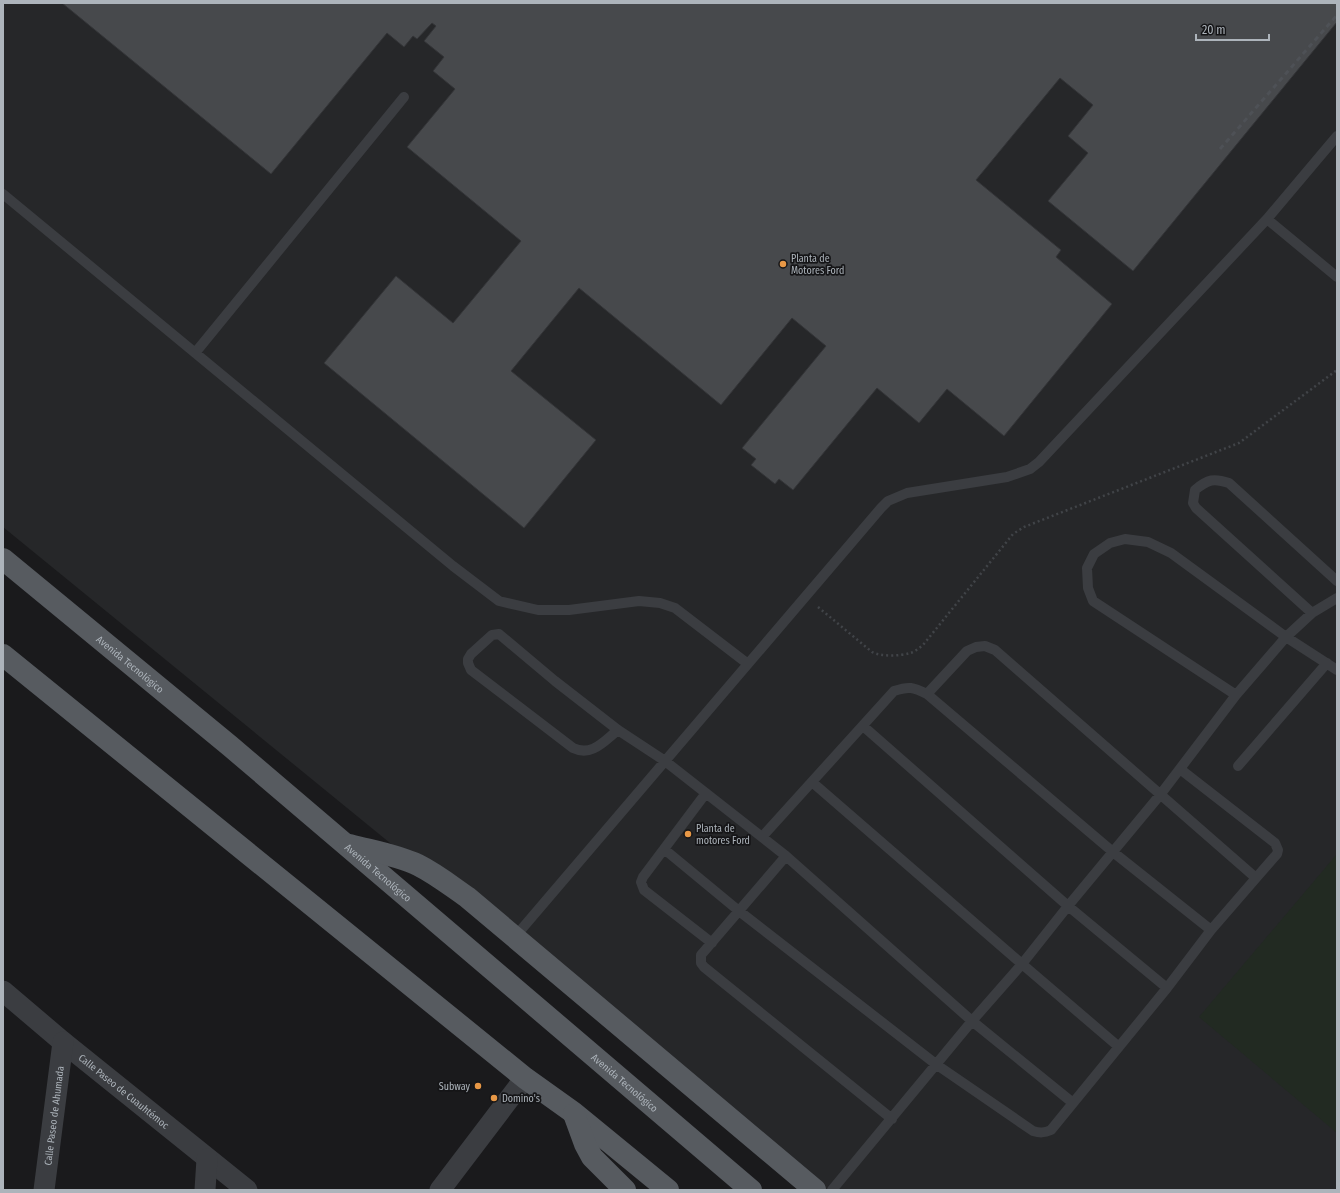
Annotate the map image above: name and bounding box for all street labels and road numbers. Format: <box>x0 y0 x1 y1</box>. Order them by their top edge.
street label: Avenida Tecnológico <box>94 634 166 696</box>
street label: Avenida Tecnológico <box>342 842 413 905</box>
street label: Calle Paseo de Cuauhtémoc <box>76 1052 171 1132</box>
street label: Avenida Tecnológico <box>589 1052 660 1115</box>
street label: Calle Paseo de Ahumada <box>42 1065 67 1166</box>

